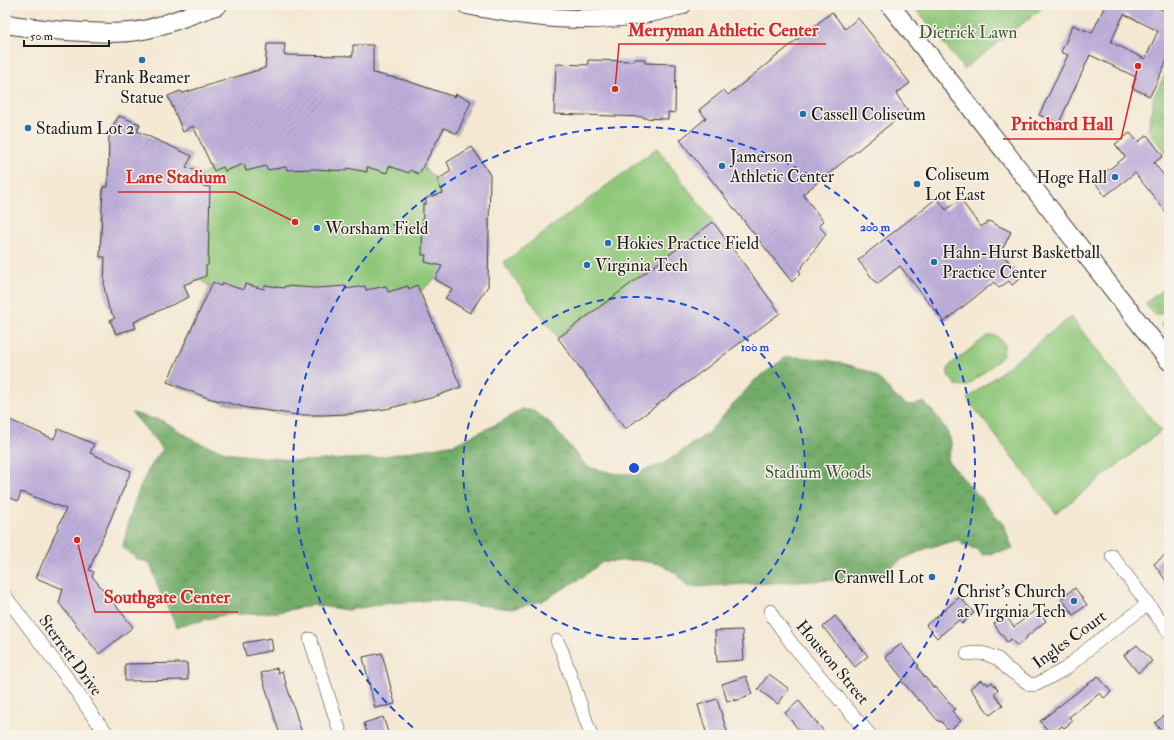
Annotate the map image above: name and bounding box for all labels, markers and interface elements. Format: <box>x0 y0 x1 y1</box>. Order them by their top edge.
callout: Merryman Athletic Center <box>619 14 826 44</box>
text: Merryman Athletic Center <box>627 19 819 42</box>
scale bar <box>24 22 109 48</box>
park label: Dietrick Lawn <box>919 22 1018 43</box>
text: 50 m <box>30 29 54 44</box>
marker: Frank Beamer Statue <box>137 55 147 65</box>
place label: Frank Beamer Statue <box>94 67 191 108</box>
place label: Cassell Coliseum <box>811 104 926 125</box>
marker: Cassell Coliseum <box>798 109 808 119</box>
callout: Pritchard Hall <box>1003 109 1121 139</box>
text: Pritchard Hall <box>1011 113 1114 136</box>
place label: Stadium Lot 2 <box>36 118 135 139</box>
marker: Stadium Lot 2 <box>23 123 33 133</box>
place label: Jamerson Athletic Center <box>729 146 835 187</box>
marker: Jamerson Athletic Center <box>717 161 727 171</box>
callout: Lane Stadium <box>118 162 235 192</box>
place label: Coliseum Lot East <box>925 164 989 205</box>
text: Lane Stadium <box>125 166 228 189</box>
place label: Hoge Hall <box>1036 167 1108 188</box>
marker: Hoge Hall <box>1110 172 1120 182</box>
marker: Coliseum Lot East <box>912 179 922 189</box>
place label: Worsham Field <box>324 218 429 239</box>
text: 200 m <box>860 220 891 235</box>
marker: Worsham Field <box>312 223 322 233</box>
place label: Hokies Practice Field <box>616 233 760 254</box>
marker: Hokies Practice Field <box>603 238 613 248</box>
place label: Hahn-Hurst Basketball Practice Center <box>942 242 1101 283</box>
place label: Virginia Tech <box>595 255 688 276</box>
marker: Hahn-Hurst Basketball Practice Center <box>929 257 939 267</box>
marker: Virginia Tech <box>582 260 592 270</box>
text: 100 m <box>741 340 770 355</box>
centre of rings <box>627 461 641 475</box>
park label: Stadium Woods <box>765 462 872 483</box>
place label: Cranwell Lot <box>834 567 924 588</box>
marker: Cranwell Lot <box>927 572 937 582</box>
place label: Christ's Church at Virginia Tech <box>957 581 1066 622</box>
callout: Southgate Center <box>95 582 238 612</box>
text: Southgate Center <box>104 586 231 609</box>
marker: Christ's Church at Virginia Tech <box>1069 596 1079 606</box>
street label: Ingles Court <box>1028 605 1111 673</box>
street label: Sterrett Drive <box>34 611 107 700</box>
street label: Houston Street <box>791 616 874 709</box>

